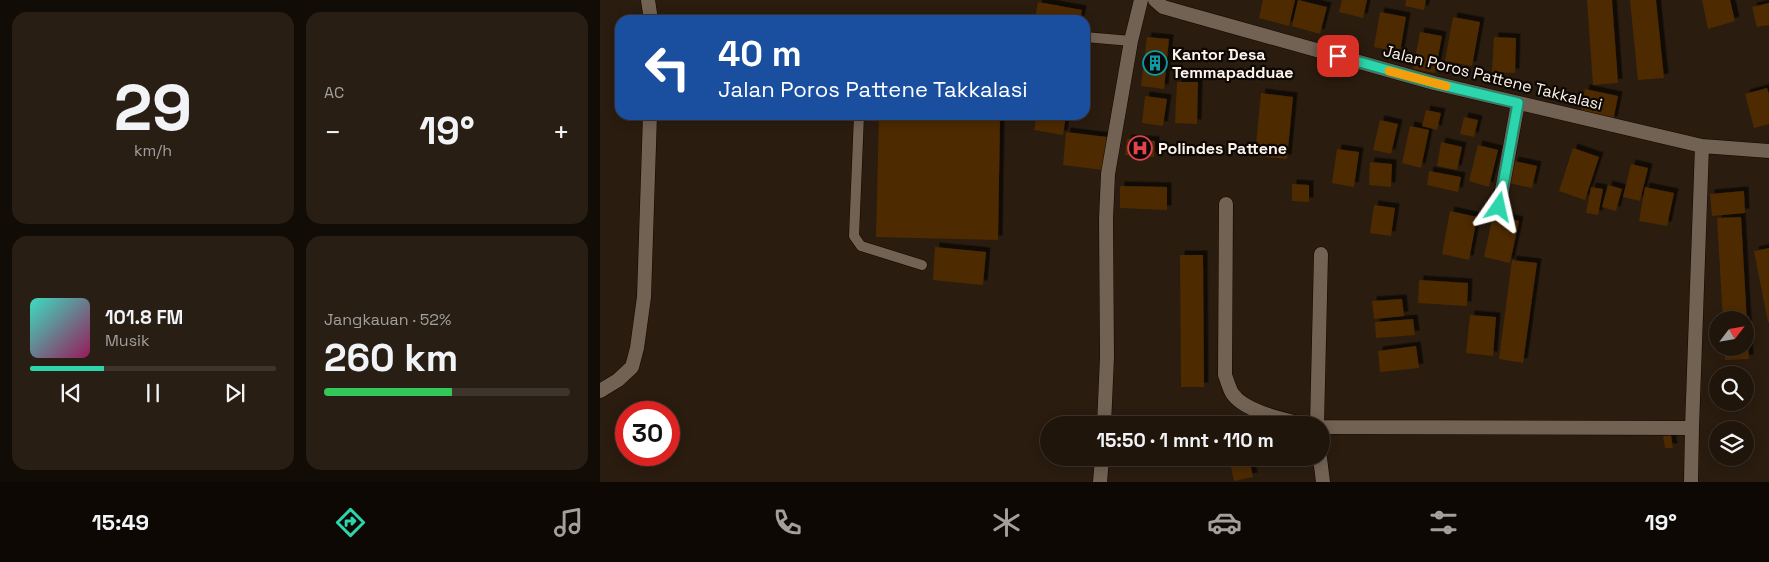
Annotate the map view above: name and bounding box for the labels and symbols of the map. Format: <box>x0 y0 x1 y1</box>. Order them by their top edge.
pin <box>1317 35 1359 77</box>
street label: Jalan Poros Pattene Takkalasi <box>1381 40 1605 115</box>
place label: Kantor Desa Temmapadduae <box>1172 44 1294 83</box>
building icon: Kantor Desa Temmapadduae <box>1142 50 1168 76</box>
hospital icon: Polindes Pattene <box>1127 135 1153 161</box>
place label: Polindes Pattene <box>1158 138 1287 159</box>
position arrow <box>1472 180 1524 232</box>
north arrow <box>1709 311 1754 356</box>
speed limit sign: 30 <box>615 401 680 466</box>

